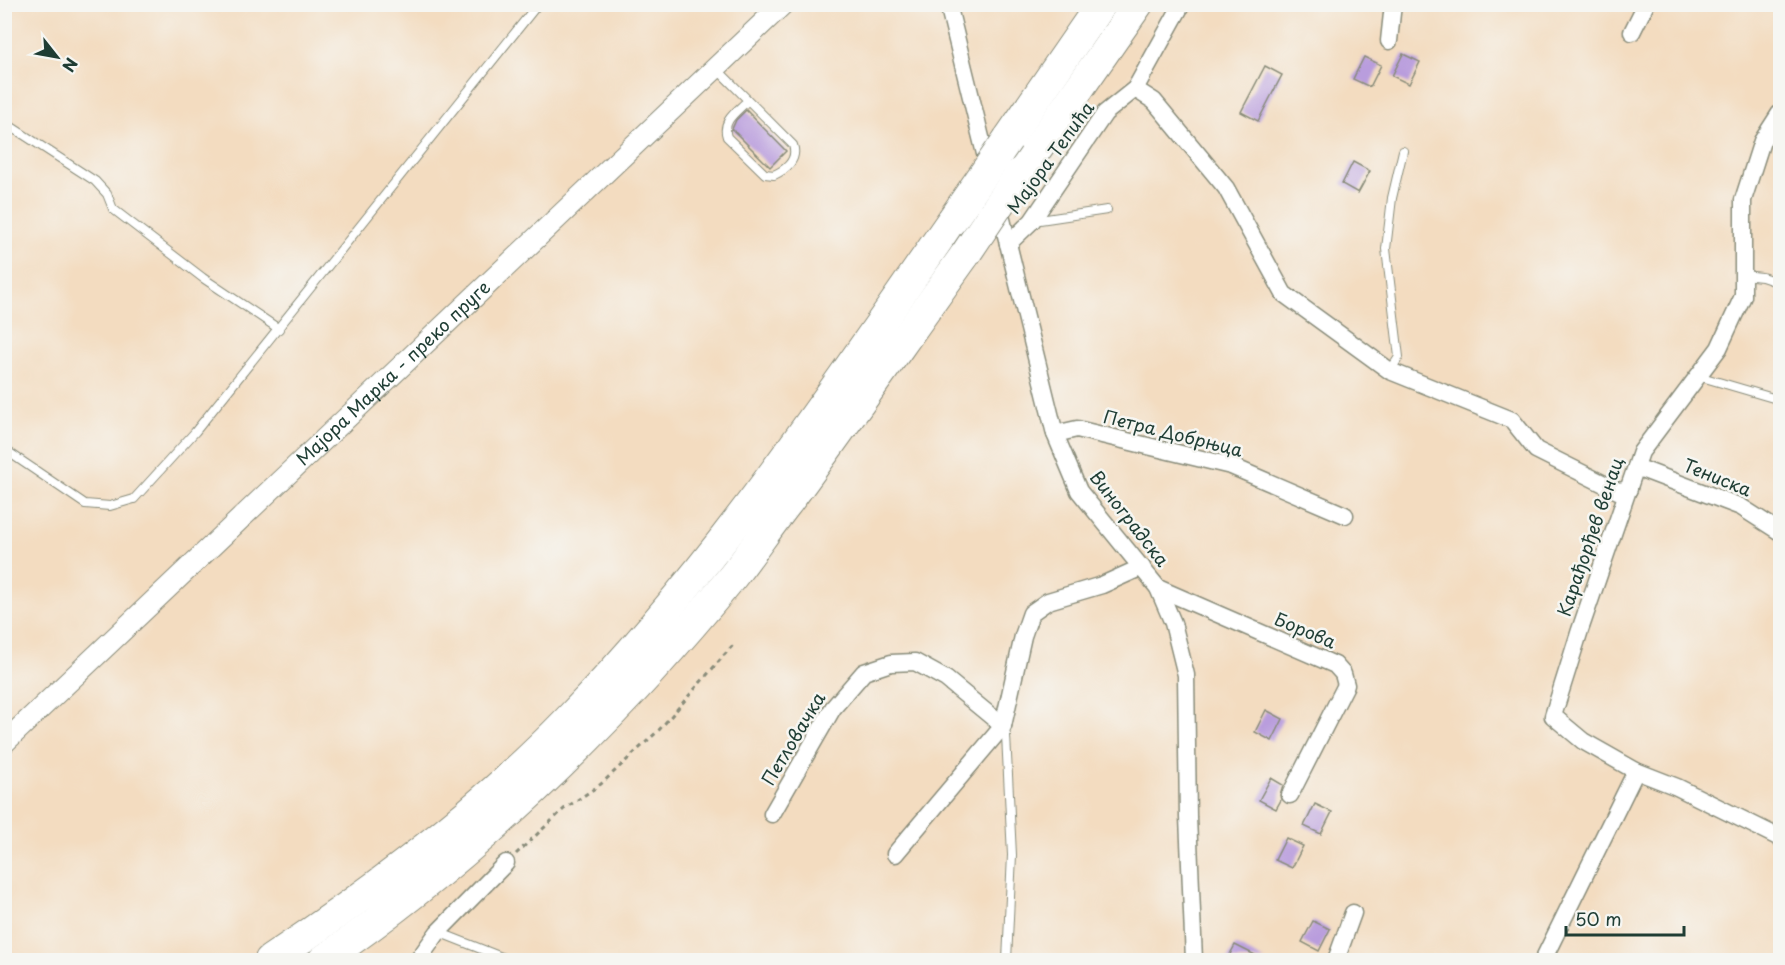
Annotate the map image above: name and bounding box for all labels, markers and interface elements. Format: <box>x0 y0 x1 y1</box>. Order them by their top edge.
north arrow <box>27 27 87 87</box>
text: N <box>57 54 84 77</box>
street label: Мајора Тепића <box>1000 95 1100 219</box>
street label: Мајора Марка - преко пруге <box>289 273 496 471</box>
street label: Петра Добрњца <box>1101 402 1246 463</box>
street label: Тениска <box>1679 451 1756 503</box>
street label: Карађорђев венац <box>1550 453 1629 620</box>
street label: Виноградска <box>1084 464 1177 572</box>
street label: Борова <box>1271 605 1341 655</box>
street label: Петловачка <box>754 686 832 790</box>
scale bar <box>1566 899 1684 937</box>
text: 50 m <box>1575 905 1622 932</box>

